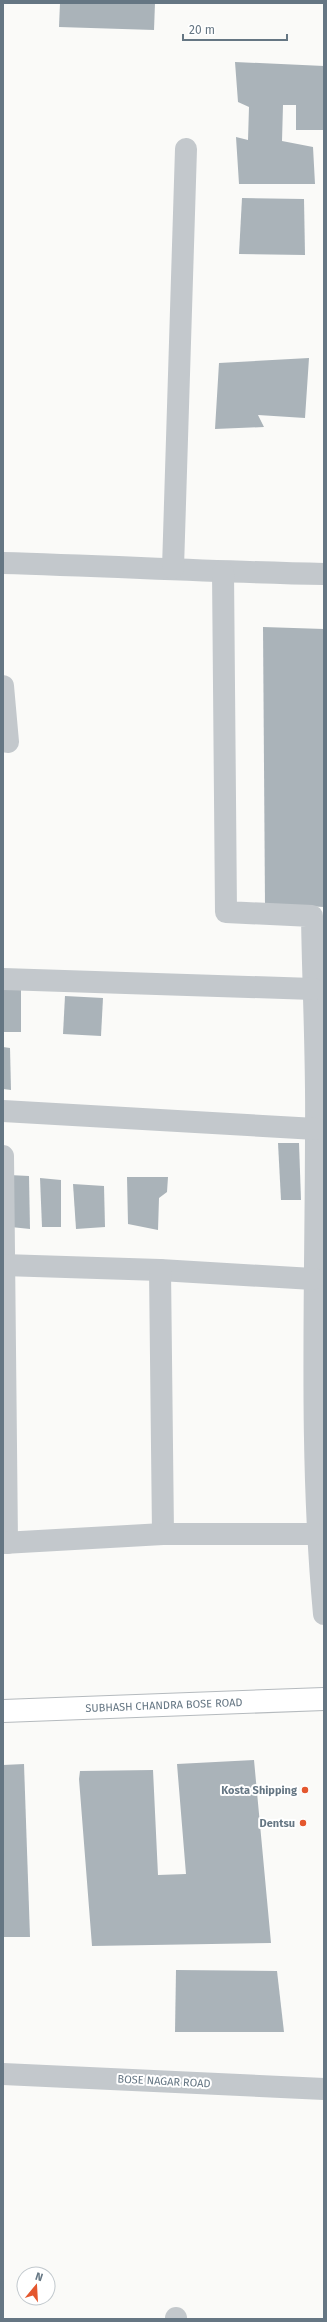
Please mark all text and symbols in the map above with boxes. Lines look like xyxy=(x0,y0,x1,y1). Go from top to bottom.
scale bar xyxy=(183,16,287,42)
text: 20 m xyxy=(189,23,215,37)
street label: SUBHASH CHANDRA BOSE ROAD xyxy=(85,1696,243,1715)
place label: Kosta Shipping xyxy=(221,1784,298,1797)
marker: Kosta Shipping xyxy=(300,1785,310,1795)
place label: Dentsu xyxy=(260,1817,295,1830)
marker: Dentsu xyxy=(298,1818,308,1828)
street label: BOSE NAGAR ROAD xyxy=(117,2073,211,2090)
north arrow xyxy=(16,2266,56,2306)
text: N xyxy=(33,2270,44,2284)

